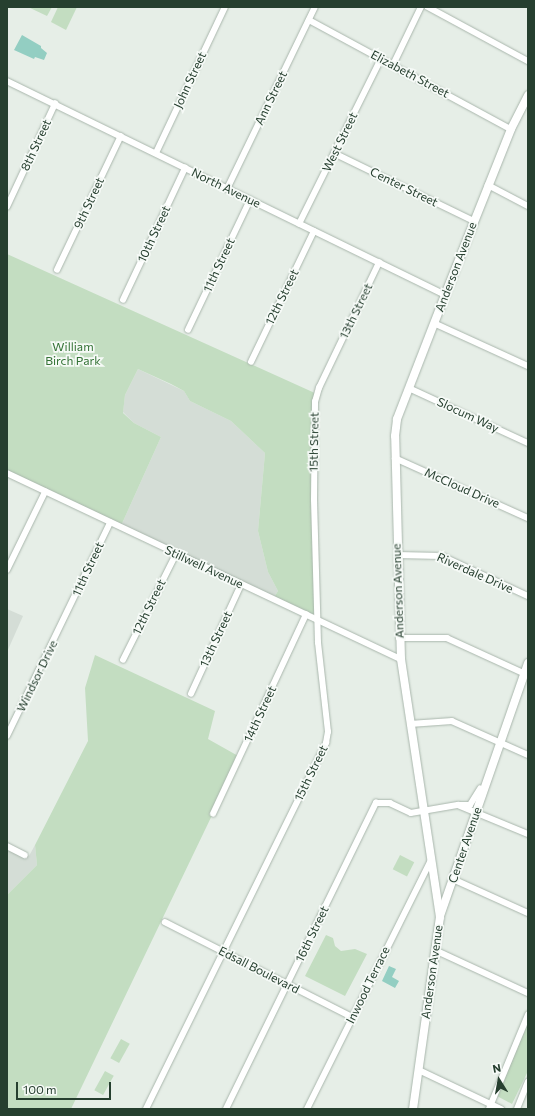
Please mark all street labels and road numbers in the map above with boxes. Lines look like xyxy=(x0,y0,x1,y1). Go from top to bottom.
street label: Elizabeth Street xyxy=(368,47,452,101)
street label: John Street xyxy=(171,49,209,111)
street label: Ann Street xyxy=(252,69,290,127)
street label: West Street xyxy=(319,110,361,174)
street label: 8th Street xyxy=(18,117,54,173)
street label: Center Street xyxy=(368,164,440,210)
street label: North Avenue xyxy=(189,165,263,211)
street label: 9th Street xyxy=(71,175,107,231)
street label: 10th Street xyxy=(135,203,173,265)
street label: Anderson Avenue xyxy=(432,220,480,314)
street label: 11th Street xyxy=(200,236,238,294)
street label: 12th Street xyxy=(262,267,302,327)
street label: 13th Street xyxy=(336,281,376,341)
street label: Slocum Way xyxy=(435,394,501,436)
street label: 15th Street xyxy=(306,412,322,472)
street label: McCloud Drive xyxy=(422,465,502,511)
street label: 11th Street xyxy=(69,540,107,598)
street label: Stillwell Avenue xyxy=(162,542,246,592)
street label: Anderson Avenue xyxy=(389,543,407,639)
street label: Riverdale Drive xyxy=(435,550,515,596)
street label: 12th Street xyxy=(129,577,169,637)
street label: 13th Street xyxy=(197,609,235,669)
street label: Windsor Drive xyxy=(13,638,61,714)
street label: 14th Street xyxy=(241,684,279,744)
street label: 15th Street xyxy=(291,743,331,803)
street label: Center Avenue xyxy=(445,805,485,885)
street label: 16th Street xyxy=(292,904,332,964)
street label: Anderson Avenue xyxy=(418,924,446,1020)
street label: Edsall Boulevard xyxy=(216,943,302,997)
street label: Inwood Terrace xyxy=(343,944,393,1026)

